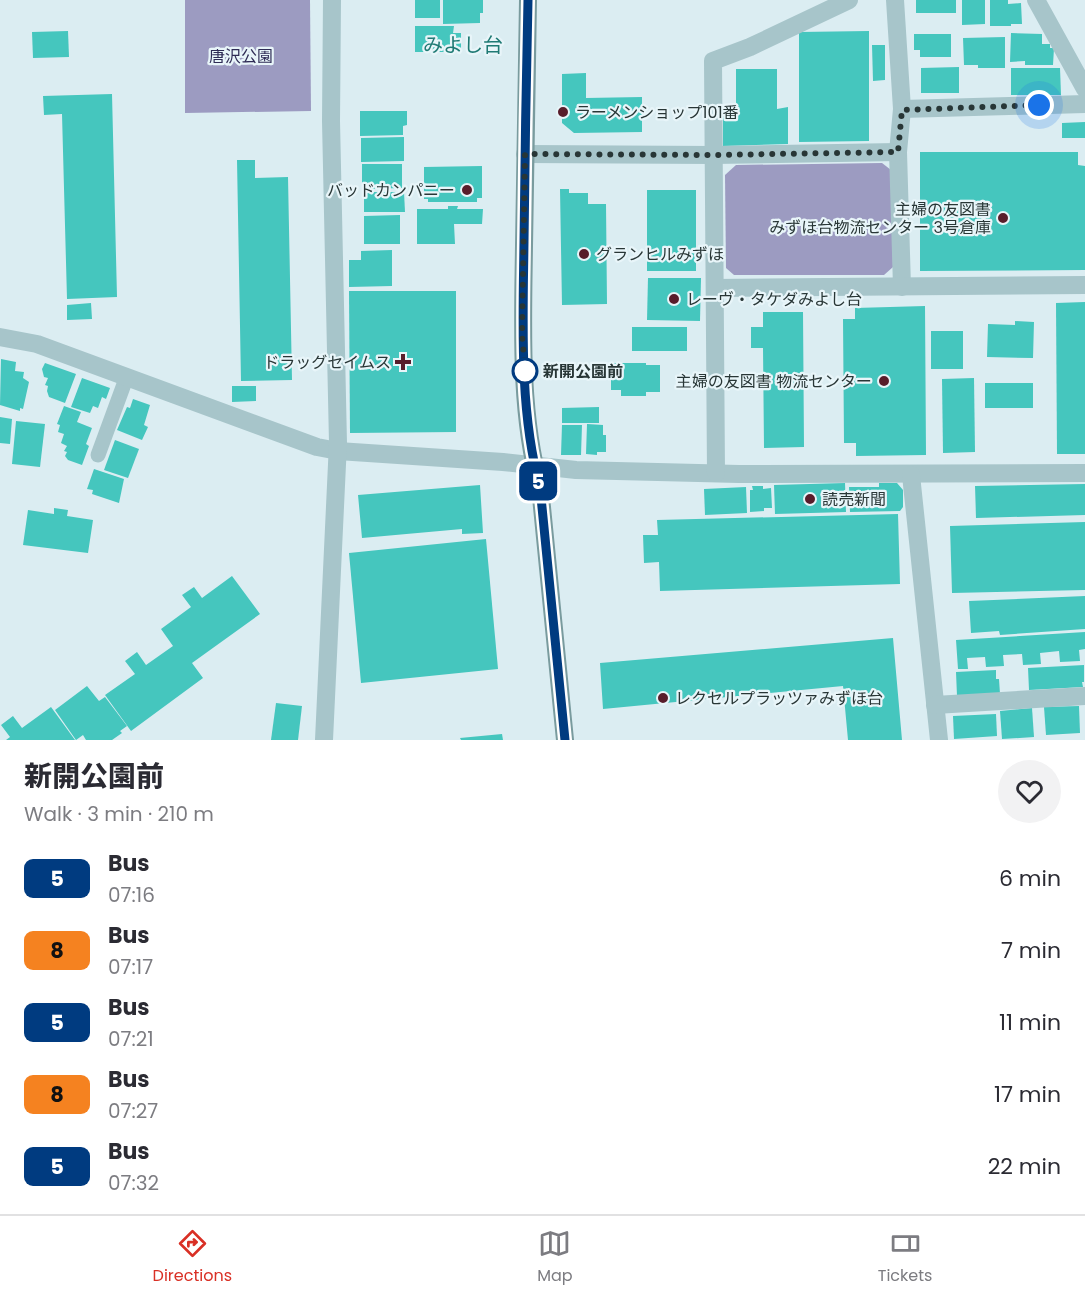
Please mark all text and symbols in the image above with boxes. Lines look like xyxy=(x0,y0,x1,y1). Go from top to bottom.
district label: みよし台 xyxy=(423,31,503,59)
park label: 唐沢公園 xyxy=(209,45,273,68)
your location xyxy=(1024,90,1054,120)
place label: ラーメンショップ101番 xyxy=(575,101,739,124)
marker: ラーメンショップ101番 xyxy=(556,105,570,119)
place label: バッドカンパニー xyxy=(327,179,455,202)
marker: バッドカンパニー xyxy=(460,183,474,197)
place label: 主婦の友図書 みずほ台物流センター 3号倉庫 xyxy=(769,198,991,239)
marker: 主婦の友図書 みずほ台物流センター 3号倉庫 xyxy=(996,211,1010,225)
place label: グランヒルみずほ xyxy=(596,243,724,266)
marker: グランヒルみずほ xyxy=(577,247,591,261)
place label: レーヴ・タケダみよし台 xyxy=(686,288,862,311)
marker: レーヴ・タケダみよし台 xyxy=(667,292,681,306)
place label: ドラッグセイムス xyxy=(263,351,391,374)
marker: ドラッグセイムス xyxy=(396,355,410,369)
marker: 新開公園前 xyxy=(512,358,538,384)
place label: 新開公園前 xyxy=(543,360,623,383)
place label: 主婦の友図書 物流センター xyxy=(676,370,872,393)
marker: 主婦の友図書 物流センター xyxy=(877,374,891,388)
line badge: 5 xyxy=(518,462,558,500)
text: 5 xyxy=(531,467,545,496)
place label: 読売新聞 xyxy=(822,488,886,511)
marker: 読売新聞 xyxy=(803,492,817,506)
place label: レクセルプラッツァみずほ台 xyxy=(675,687,883,710)
marker: レクセルプラッツァみずほ台 xyxy=(656,691,670,705)
text: 新開公園前 xyxy=(24,757,164,796)
button: heart xyxy=(998,760,1061,823)
text: Walk · 3 min · 210 m xyxy=(24,800,214,828)
text: Bus xyxy=(108,848,150,879)
text: 6 min xyxy=(999,863,1061,894)
text: 5 xyxy=(50,864,64,893)
text: 07:16 xyxy=(108,881,155,909)
text: Bus xyxy=(108,920,150,951)
text: 7 min xyxy=(1001,935,1061,966)
text: 8 xyxy=(50,936,64,965)
text: 07:17 xyxy=(108,953,153,981)
text: Bus xyxy=(108,992,150,1023)
text: 11 min xyxy=(999,1007,1061,1038)
text: 5 xyxy=(50,1008,64,1037)
text: 07:21 xyxy=(108,1025,154,1053)
text: Bus xyxy=(108,1064,150,1095)
text: 17 min xyxy=(994,1079,1061,1110)
text: 8 xyxy=(50,1080,64,1109)
text: 07:27 xyxy=(108,1097,158,1125)
text: Bus xyxy=(108,1136,150,1167)
text: 22 min xyxy=(988,1151,1061,1182)
text: 5 xyxy=(50,1152,64,1181)
text: 07:32 xyxy=(108,1169,159,1197)
tab: Directions xyxy=(153,1227,232,1288)
tab: Map xyxy=(537,1227,573,1288)
tab: Tickets xyxy=(878,1227,932,1288)

